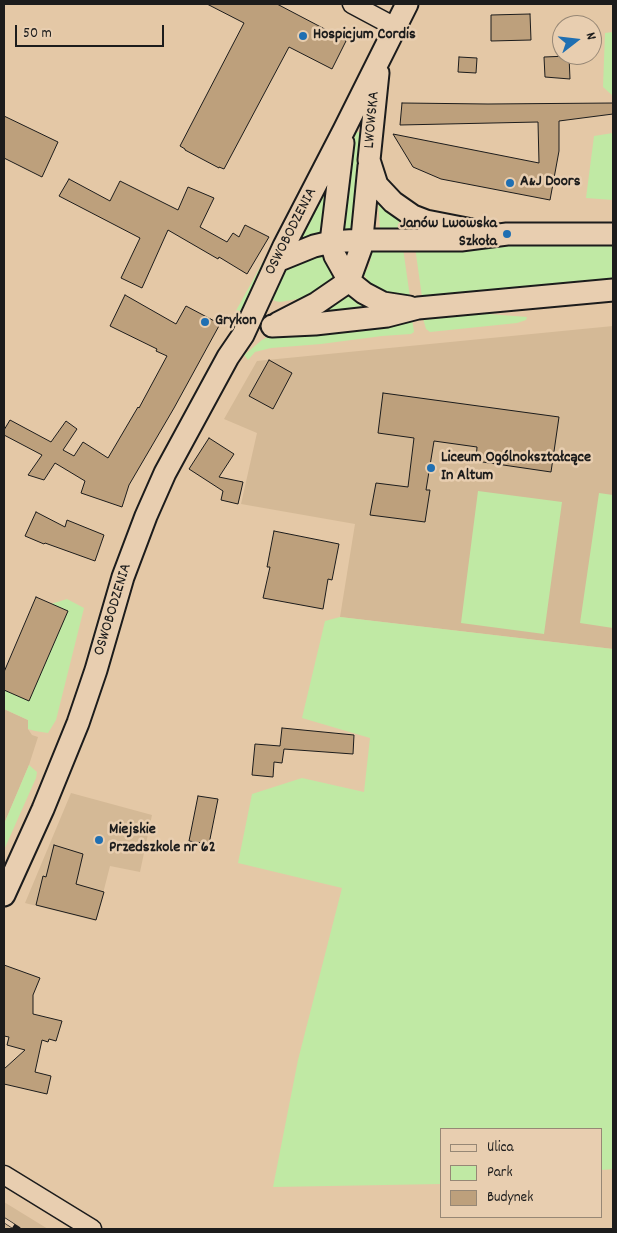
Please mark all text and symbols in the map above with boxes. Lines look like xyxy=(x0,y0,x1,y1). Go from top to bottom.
scale bar xyxy=(18,15,166,47)
north arrow xyxy=(552,15,602,65)
text: 50 m xyxy=(23,23,52,45)
place label: Hospicjum Cordis xyxy=(313,26,416,46)
marker: Hospicjum Cordis xyxy=(297,30,309,42)
text: N xyxy=(580,30,601,42)
street label: LWOWSKA xyxy=(361,91,385,149)
place label: A&J Doors xyxy=(520,173,580,193)
marker: A&J Doors xyxy=(504,177,516,189)
street label: OSWOBODZENIA xyxy=(262,185,322,279)
place label: Janów Lwowska Szkoła xyxy=(400,215,497,253)
marker: Janów Lwowska Szkoła xyxy=(501,228,513,240)
place label: Grykon xyxy=(215,312,257,332)
marker: Grykon xyxy=(199,316,211,328)
place label: Liceum Ogólnokształcące In Altum xyxy=(441,449,591,487)
marker: Liceum Ogólnokształcące In Altum xyxy=(425,462,437,474)
street label: OSWOBODZENIA xyxy=(91,562,137,658)
place label: Miejskie Przedszkole nr 62 xyxy=(109,821,216,859)
marker: Miejskie Przedszkole nr 62 xyxy=(93,834,105,846)
legend xyxy=(440,1128,602,1218)
text: Ulica xyxy=(487,1137,514,1159)
text: Park xyxy=(487,1162,513,1184)
text: Budynek xyxy=(487,1187,533,1209)

